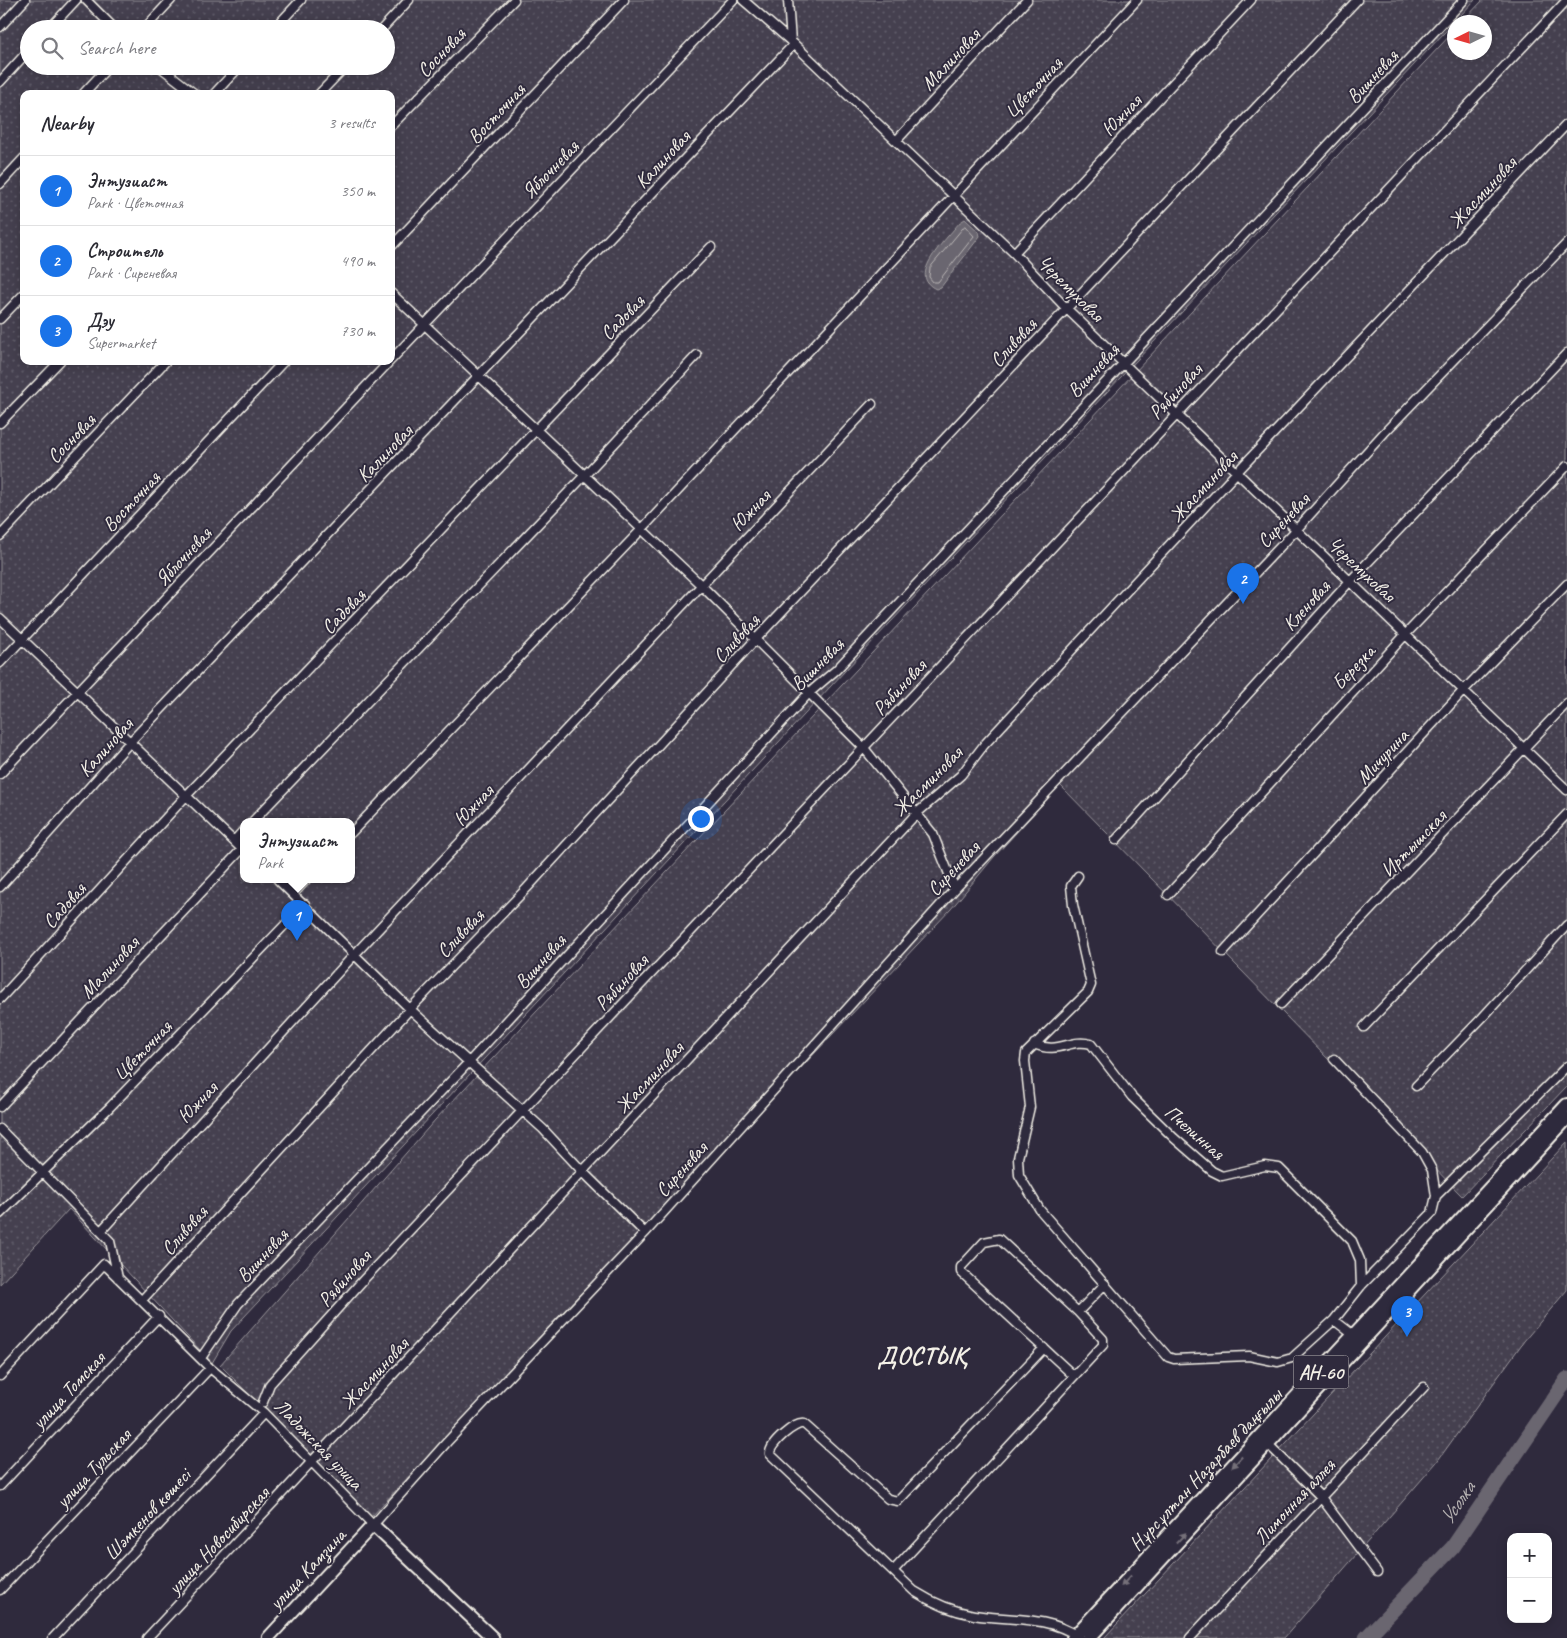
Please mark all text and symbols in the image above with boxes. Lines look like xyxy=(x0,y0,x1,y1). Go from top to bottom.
north arrow xyxy=(1447,15,1492,60)
search box xyxy=(20,20,395,75)
street label: Сосновая xyxy=(412,22,472,83)
street label: Малиновая xyxy=(915,22,987,96)
icon: search xyxy=(38,34,66,62)
text: Search here xyxy=(78,36,155,60)
street label: Вишневая xyxy=(1341,43,1404,109)
street label: Цветочная xyxy=(999,51,1069,123)
street label: Восточная xyxy=(462,77,531,149)
street label: Южная xyxy=(1096,88,1148,141)
text: Nearby xyxy=(40,110,93,136)
text: 3 results xyxy=(328,113,375,133)
street label: Калиновая xyxy=(629,124,697,194)
street label: Яблочневая xyxy=(516,134,585,204)
street label: Жасминовая xyxy=(1443,150,1523,233)
text: Энтузиаст xyxy=(87,169,167,193)
text: 1 xyxy=(52,181,60,201)
text: 350 m xyxy=(341,181,375,201)
text: Park · Цветочная xyxy=(87,193,183,213)
text: Строитель xyxy=(87,239,162,263)
street label: Черемуховая xyxy=(1032,250,1111,329)
text: 2 xyxy=(52,251,60,271)
text: 490 m xyxy=(341,251,375,271)
text: Park · Сиреневая xyxy=(87,263,176,283)
street label: Садовая xyxy=(595,289,651,345)
text: Дэу xyxy=(87,309,114,333)
street label: Сливовая xyxy=(984,312,1043,372)
text: 3 xyxy=(52,321,60,341)
text: 730 m xyxy=(341,321,375,341)
text: Supermarket xyxy=(87,333,155,353)
street label: Вишневая xyxy=(1062,337,1125,403)
street label: Рябиновая xyxy=(1143,357,1209,425)
street label: Сосновая xyxy=(42,408,102,469)
street label: Калиновая xyxy=(351,418,419,487)
street label: Жасминовая xyxy=(1164,444,1244,527)
street label: Восточная xyxy=(97,465,166,537)
street label: Южная xyxy=(725,483,777,536)
street label: Сиреневая xyxy=(1252,486,1316,553)
street label: Яблочневая xyxy=(150,521,218,591)
street label: Черемуховая xyxy=(1322,531,1403,609)
pin: 2 xyxy=(1227,563,1259,604)
street label: Кленовая xyxy=(1277,574,1336,636)
street label: Садовая xyxy=(316,583,372,639)
street label: Сливовая xyxy=(707,608,766,668)
street label: Вишневая xyxy=(785,632,850,696)
street label: Березка xyxy=(1326,638,1382,695)
street label: Рябиновая xyxy=(867,653,933,721)
street label: Калиновая xyxy=(72,711,139,782)
street label: Мичурина xyxy=(1351,723,1415,789)
street label: Жасминовая xyxy=(887,740,969,822)
street label: Южная xyxy=(448,778,500,831)
street label: Иртышская xyxy=(1375,803,1453,882)
your location xyxy=(688,806,714,832)
popup xyxy=(240,818,355,883)
text: Энтузиаст xyxy=(258,829,337,853)
street label: Сиреневая xyxy=(922,834,986,901)
text: Park xyxy=(258,853,283,873)
street label: Садовая xyxy=(37,876,92,934)
pin: 1 xyxy=(281,900,313,941)
street label: Сливовая xyxy=(431,903,490,963)
street label: Вишневая xyxy=(509,928,572,994)
street label: Малиновая xyxy=(74,930,146,1004)
street label: Рябиновая xyxy=(589,948,655,1016)
street label: Цветочная xyxy=(107,1014,178,1086)
street label: Жасминовая xyxy=(610,1035,690,1118)
street label: Южная xyxy=(172,1075,224,1128)
street label: Пчелинная xyxy=(1159,1099,1231,1166)
street label: Сиреневая xyxy=(650,1135,714,1202)
street label: Сливовая xyxy=(156,1200,214,1260)
street label: Вишневая xyxy=(231,1222,294,1288)
street label: Рябиновая xyxy=(312,1243,378,1312)
pin: 3 xyxy=(1391,1296,1423,1337)
street label: Жасминовая xyxy=(335,1331,415,1414)
district label: ДОСТЫҚ xyxy=(877,1340,971,1372)
street label: улица Томская xyxy=(25,1345,112,1435)
road number: АН-60 xyxy=(1294,1355,1348,1388)
street label: Нұрсұлтан Назарбаев даңғылы xyxy=(1123,1382,1289,1557)
street label: Ладожская улица xyxy=(269,1394,369,1496)
street label: улица Тульская xyxy=(49,1422,138,1514)
street label: Лимонная аллея xyxy=(1248,1453,1341,1550)
one-way arrow xyxy=(1231,1456,1243,1468)
street label: Шәмкенов көшесі xyxy=(98,1462,198,1565)
water label: Усолка xyxy=(1433,1475,1482,1529)
street label: улица Новосибирская xyxy=(161,1480,276,1600)
street label: улица Камзина xyxy=(263,1522,353,1617)
one-way arrow xyxy=(1175,1532,1187,1544)
map controls xyxy=(1507,1533,1552,1623)
button: + xyxy=(1507,1533,1552,1578)
one-way arrow xyxy=(1120,1575,1132,1587)
button: − xyxy=(1507,1578,1552,1623)

